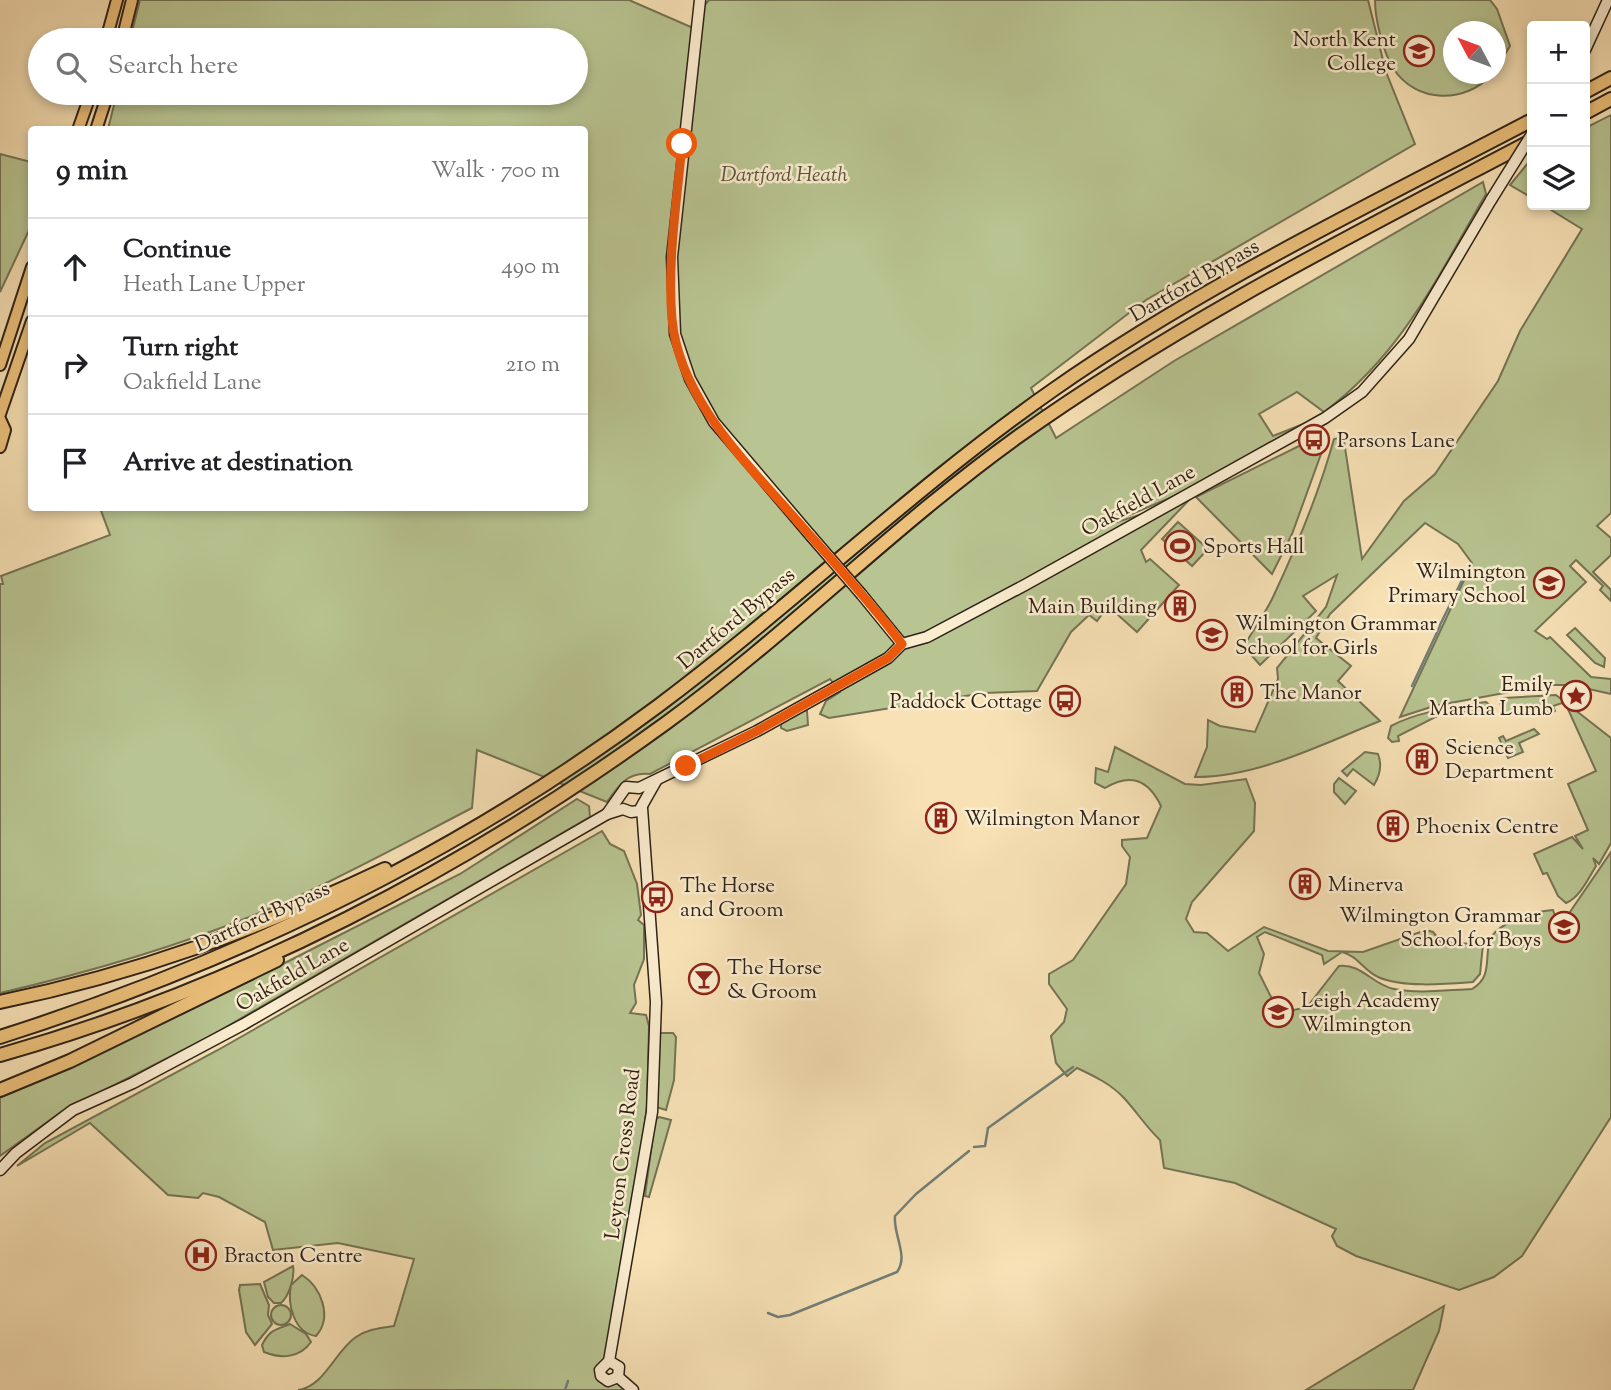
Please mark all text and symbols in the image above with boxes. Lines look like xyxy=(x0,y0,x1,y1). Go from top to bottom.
north arrow xyxy=(1443,21,1506,84)
map controls xyxy=(1527,21,1590,210)
button: + xyxy=(1527,21,1590,84)
place label: North Kent College xyxy=(1293,26,1396,80)
search box xyxy=(28,28,588,105)
school or university icon: North Kent College xyxy=(1402,34,1436,68)
icon: search xyxy=(52,48,90,86)
text: Search here xyxy=(108,48,238,85)
button: − xyxy=(1527,84,1590,147)
route start xyxy=(666,128,697,159)
button: layers xyxy=(1527,147,1590,210)
text: 9 min xyxy=(56,150,128,193)
text: Walk · 700 m xyxy=(431,155,560,188)
park label: Dartford Heath xyxy=(720,161,848,191)
text: Continue xyxy=(123,232,231,269)
street label: Dartford Bypass xyxy=(1125,232,1265,331)
icon: ahead xyxy=(56,248,94,286)
text: 490 m xyxy=(501,251,560,284)
text: Heath Lane Upper xyxy=(123,269,305,302)
text: Turn right xyxy=(123,330,238,367)
icon: right xyxy=(56,346,94,384)
text: 210 m xyxy=(506,349,560,382)
text: Oakfield Lane xyxy=(123,367,261,400)
bus stop icon: Parsons Lane xyxy=(1297,423,1331,457)
place label: Parsons Lane xyxy=(1337,427,1455,457)
icon: arrive xyxy=(56,444,94,482)
text: Arrive at destination xyxy=(123,445,353,482)
street label: Oakfield Lane xyxy=(1076,458,1202,546)
sports icon: Sports Hall xyxy=(1163,529,1197,563)
place label: Sports Hall xyxy=(1203,533,1305,563)
place label: Wilmington Primary School xyxy=(1388,558,1526,612)
street label: Dartford Bypass xyxy=(672,561,803,678)
school or university icon: Wilmington Primary School xyxy=(1532,566,1566,600)
building icon: Main Building xyxy=(1163,589,1197,623)
place label: Main Building xyxy=(1028,593,1157,623)
place label: Wilmington Grammar School for Girls xyxy=(1235,610,1437,664)
school or university icon: Wilmington Grammar School for Girls xyxy=(1195,618,1229,652)
place label: Emily Martha Lumb xyxy=(1429,671,1554,725)
building icon: The Manor xyxy=(1220,675,1254,709)
place label: The Manor xyxy=(1260,679,1362,709)
place icon: Emily Martha Lumb xyxy=(1559,679,1593,713)
bus stop icon: Paddock Cottage xyxy=(1048,684,1082,718)
place label: Paddock Cottage xyxy=(890,688,1042,718)
place label: Science Department xyxy=(1445,734,1554,788)
building icon: Science Department xyxy=(1405,742,1439,776)
route end xyxy=(670,750,701,781)
building icon: Wilmington Manor xyxy=(924,801,958,835)
place label: Wilmington Manor xyxy=(964,805,1140,835)
building icon: Phoenix Centre xyxy=(1376,809,1410,843)
place label: Phoenix Centre xyxy=(1416,813,1559,843)
building icon: Minerva xyxy=(1288,867,1322,901)
place label: Minerva xyxy=(1328,871,1404,901)
place label: The Horse and Groom xyxy=(680,872,784,926)
street label: Dartford Bypass xyxy=(190,875,335,961)
bus stop icon: The Horse and Groom xyxy=(640,880,674,914)
place label: Wilmington Grammar School for Boys xyxy=(1339,902,1541,956)
school or university icon: Wilmington Grammar School for Boys xyxy=(1547,910,1581,944)
street label: Oakfield Lane xyxy=(231,931,355,1020)
place label: The Horse & Groom xyxy=(727,954,822,1008)
bar icon: The Horse & Groom xyxy=(687,962,721,996)
place label: Leigh Academy Wilmington xyxy=(1301,987,1440,1041)
school or university icon: Leigh Academy Wilmington xyxy=(1261,995,1295,1029)
street label: Leyton Cross Road xyxy=(599,1067,649,1242)
hospital icon: Bracton Centre xyxy=(184,1238,218,1272)
place label: Bracton Centre xyxy=(224,1242,363,1272)

